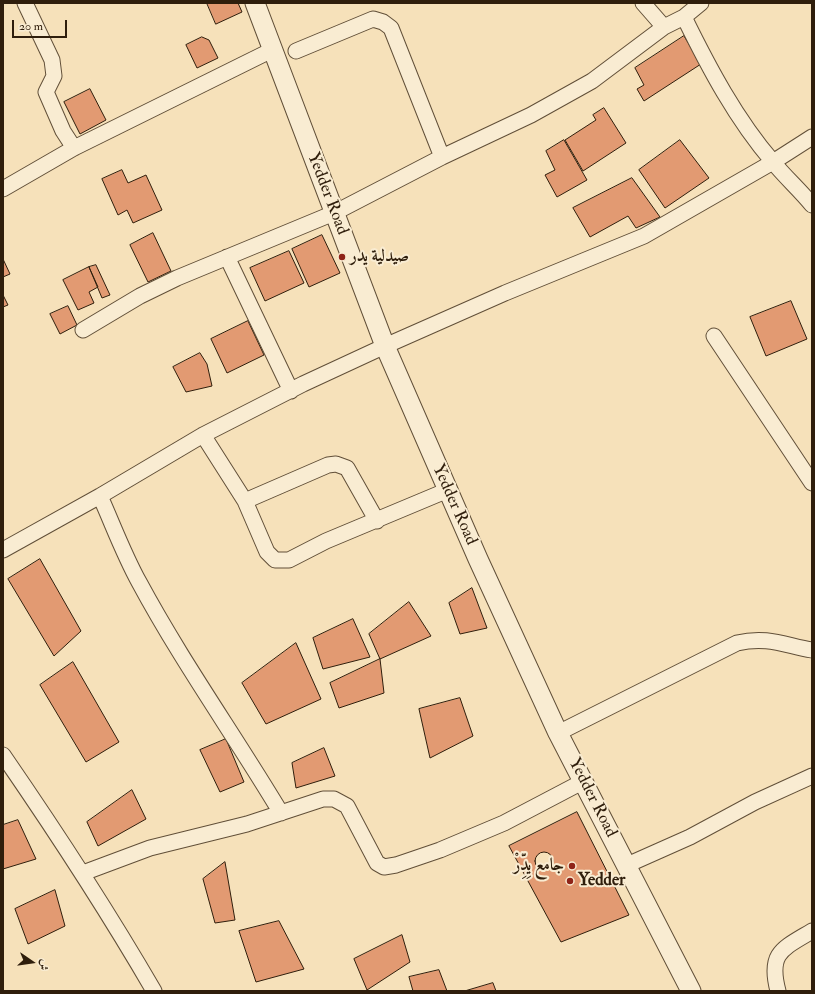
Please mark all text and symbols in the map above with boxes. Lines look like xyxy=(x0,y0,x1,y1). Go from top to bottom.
scale bar xyxy=(14,12,69,38)
text: 20 m xyxy=(19,19,43,34)
street label: Yedder Road xyxy=(302,150,352,238)
place label: صيدلية يدر xyxy=(350,247,409,267)
marker: صيدلية يدر xyxy=(337,252,347,262)
street label: Yedder Road xyxy=(427,461,481,549)
street label: Yedder Road xyxy=(563,755,621,841)
place label: جامع يِدِّرْ xyxy=(513,856,564,876)
marker: جامع يِدِّرْ xyxy=(567,861,577,871)
place label: Yedder xyxy=(578,871,625,891)
marker: Yedder xyxy=(565,876,575,886)
north arrow xyxy=(12,942,52,982)
text: ش xyxy=(37,958,52,972)

